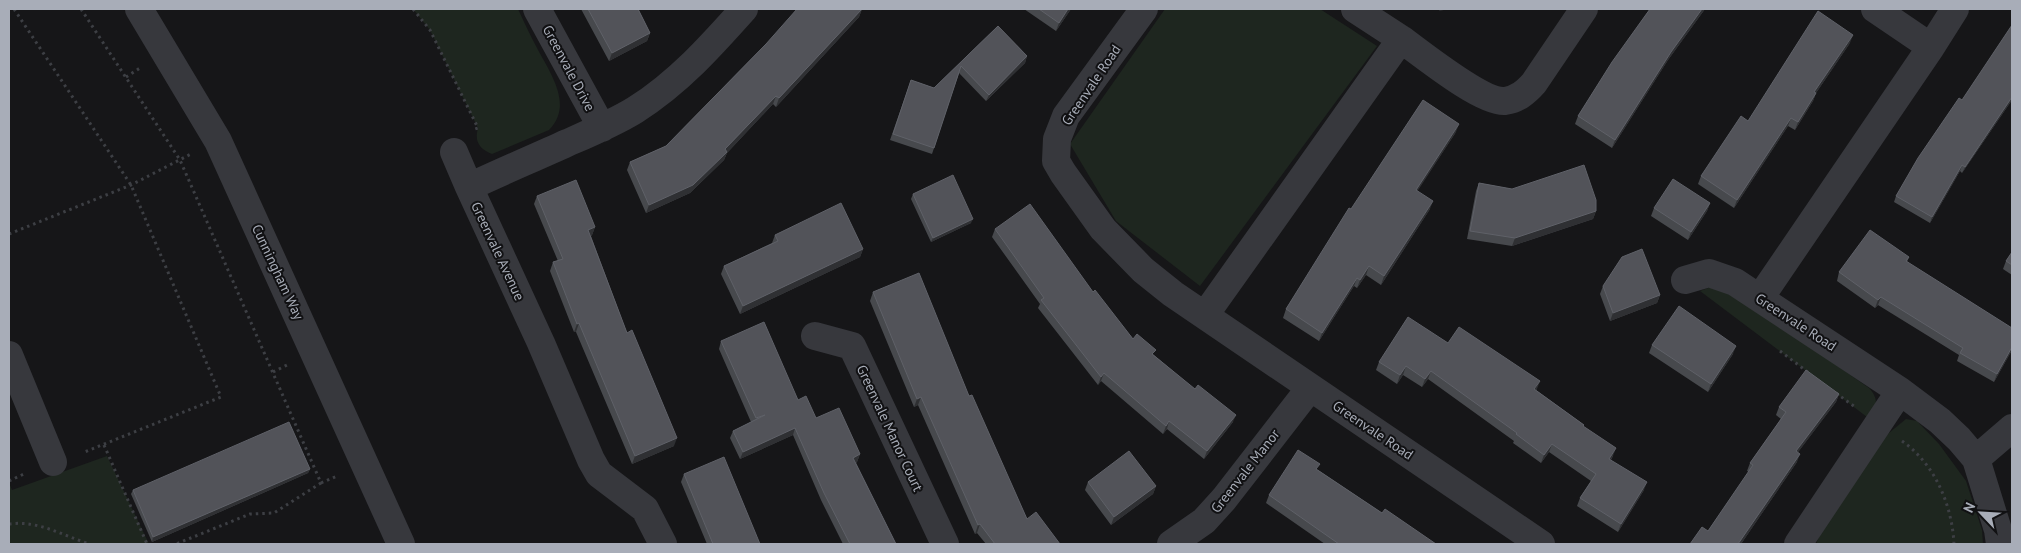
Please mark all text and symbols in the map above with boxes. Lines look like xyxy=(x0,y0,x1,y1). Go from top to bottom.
street label: Greenvale Drive xyxy=(539,22,599,114)
street label: Greenvale Road xyxy=(1057,41,1125,129)
street label: Greenvale Avenue xyxy=(467,199,529,303)
street label: Cunningham Way xyxy=(248,221,308,323)
street label: Greenvale Road xyxy=(1752,289,1840,355)
street label: Greenvale Manor Court xyxy=(853,362,927,494)
street label: Greenvale Road xyxy=(1329,396,1417,464)
street label: Greenvale Manor xyxy=(1207,425,1284,517)
north arrow xyxy=(1956,488,2006,538)
text: N xyxy=(1959,500,1979,515)

